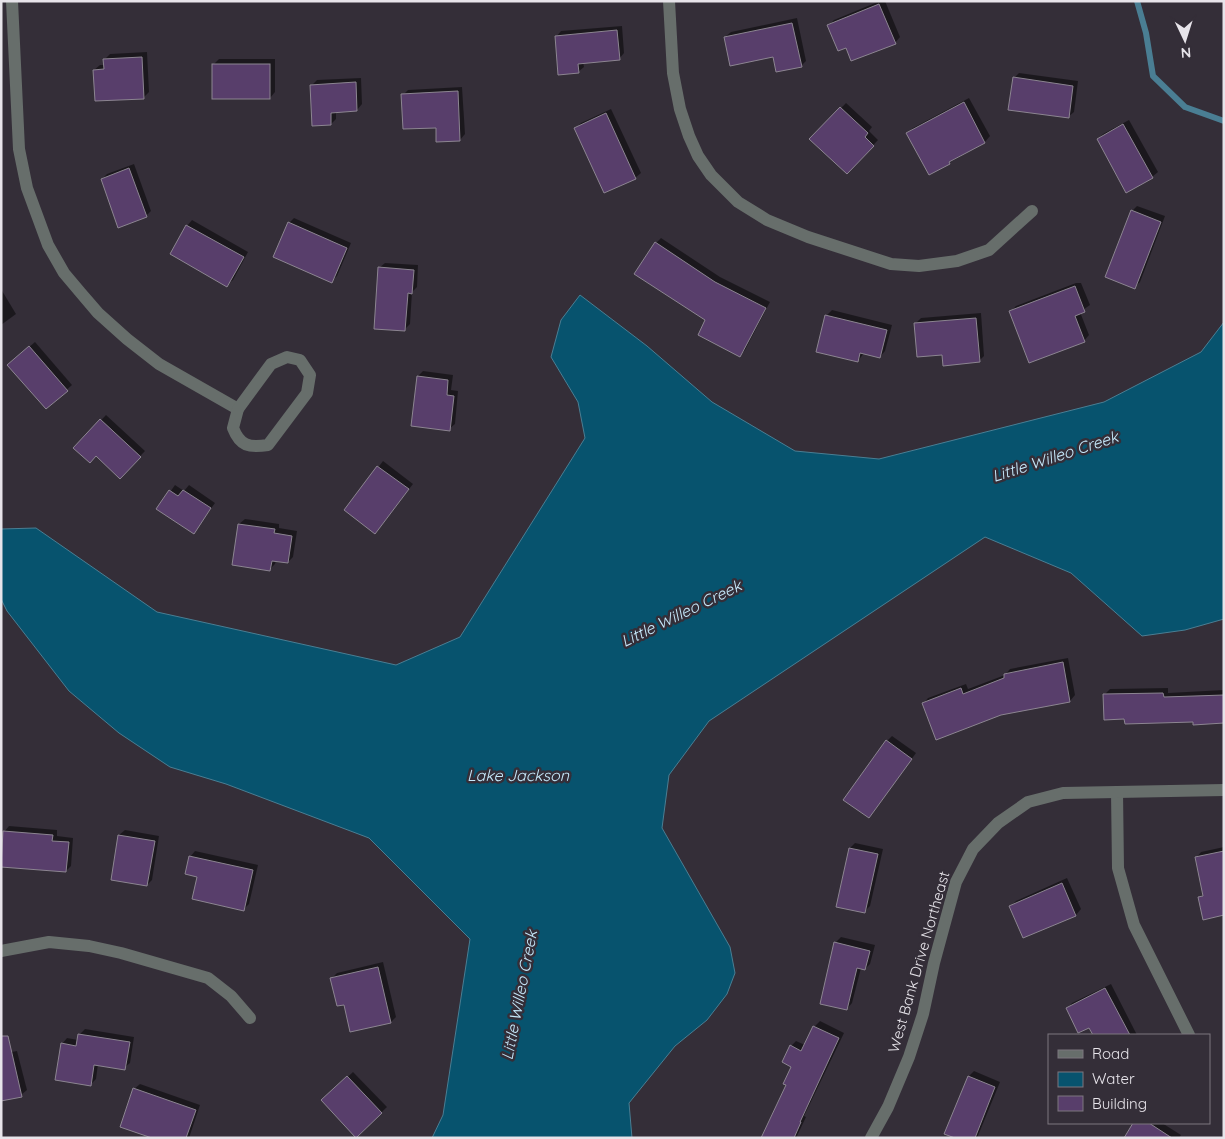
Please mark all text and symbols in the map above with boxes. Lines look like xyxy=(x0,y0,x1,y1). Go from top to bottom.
north arrow xyxy=(1160,15,1210,65)
text: N xyxy=(1180,44,1192,62)
water label: Little Willeo Creek xyxy=(989,426,1122,486)
water label: Little Willeo Creek xyxy=(617,575,746,651)
water label: Lake Jackson xyxy=(467,765,570,785)
street label: West Bank Drive Northeast xyxy=(883,869,954,1055)
water label: Little Willeo Creek xyxy=(497,927,542,1062)
legend xyxy=(1048,1034,1210,1124)
text: Road xyxy=(1092,1044,1129,1063)
text: Water xyxy=(1092,1069,1135,1088)
text: Building xyxy=(1092,1094,1147,1113)

